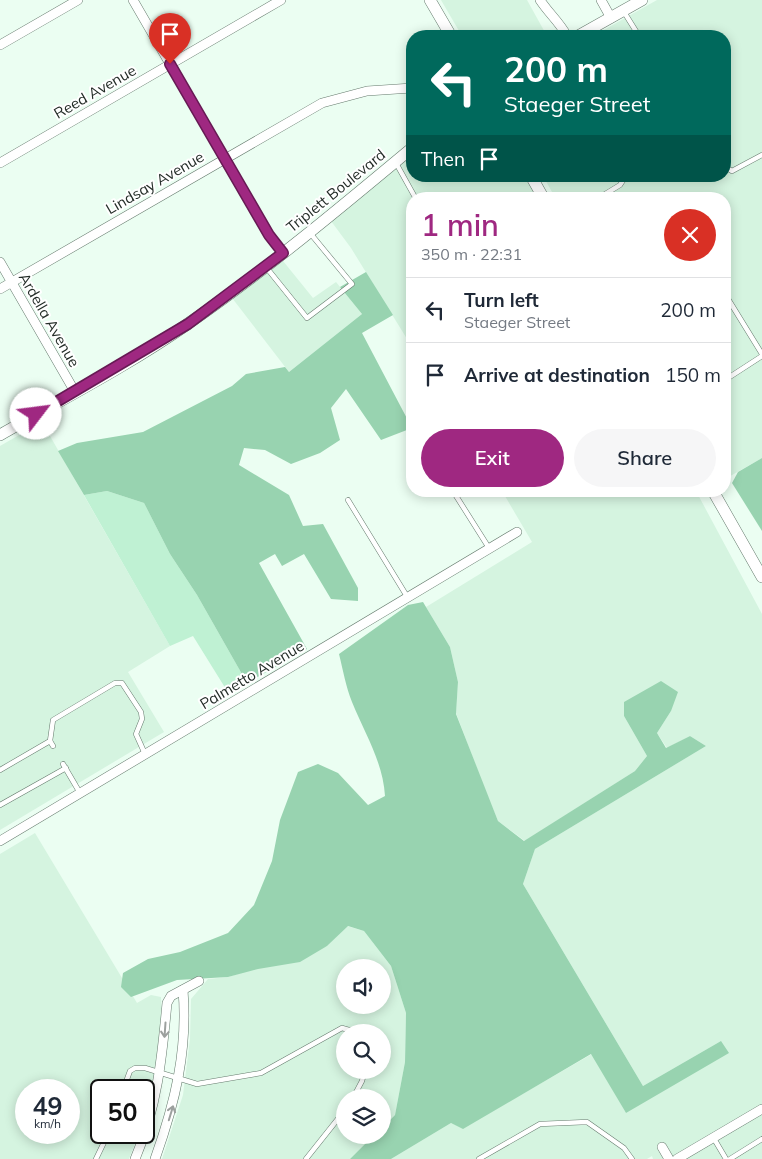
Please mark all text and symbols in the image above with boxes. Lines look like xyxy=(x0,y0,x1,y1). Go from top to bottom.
pin xyxy=(149,13,191,64)
icon: arrive xyxy=(156,20,184,48)
text: 200 m xyxy=(504,47,608,91)
icon: left xyxy=(421,50,486,115)
street label: Reed Avenue xyxy=(50,60,139,123)
text: Staeger Street xyxy=(504,90,650,118)
street label: Triplett Boulevard xyxy=(282,145,389,236)
icon: arrive xyxy=(475,145,503,173)
street label: Lindsay Avenue xyxy=(102,147,207,218)
text: Then xyxy=(421,147,465,171)
text: 1 min xyxy=(421,206,499,244)
button: close xyxy=(664,209,716,261)
text: 350 m · 22:31 xyxy=(421,244,522,264)
street label: Ardella Avenue xyxy=(15,269,84,370)
text: Turn left xyxy=(464,288,539,312)
icon: left xyxy=(421,296,449,324)
text: 200 m xyxy=(660,298,716,322)
text: Staeger Street xyxy=(464,312,570,332)
icon: arrive xyxy=(421,361,449,389)
text: Arrive at destination xyxy=(464,363,650,387)
text: 150 m xyxy=(665,363,721,387)
position arrow xyxy=(9,387,61,439)
button: Exit xyxy=(421,429,564,487)
button: Share xyxy=(574,429,716,487)
street label: Palmetto Avenue xyxy=(196,636,307,713)
map controls xyxy=(336,959,391,1144)
button: sound xyxy=(336,959,391,1014)
one-way arrow xyxy=(160,1022,169,1038)
button: search xyxy=(336,1024,391,1079)
speed limit sign: 50 xyxy=(90,1079,155,1144)
button: layers xyxy=(336,1089,391,1144)
text: 49 xyxy=(32,1090,63,1121)
one-way arrow xyxy=(167,1106,177,1122)
text: km/h xyxy=(34,1116,61,1131)

